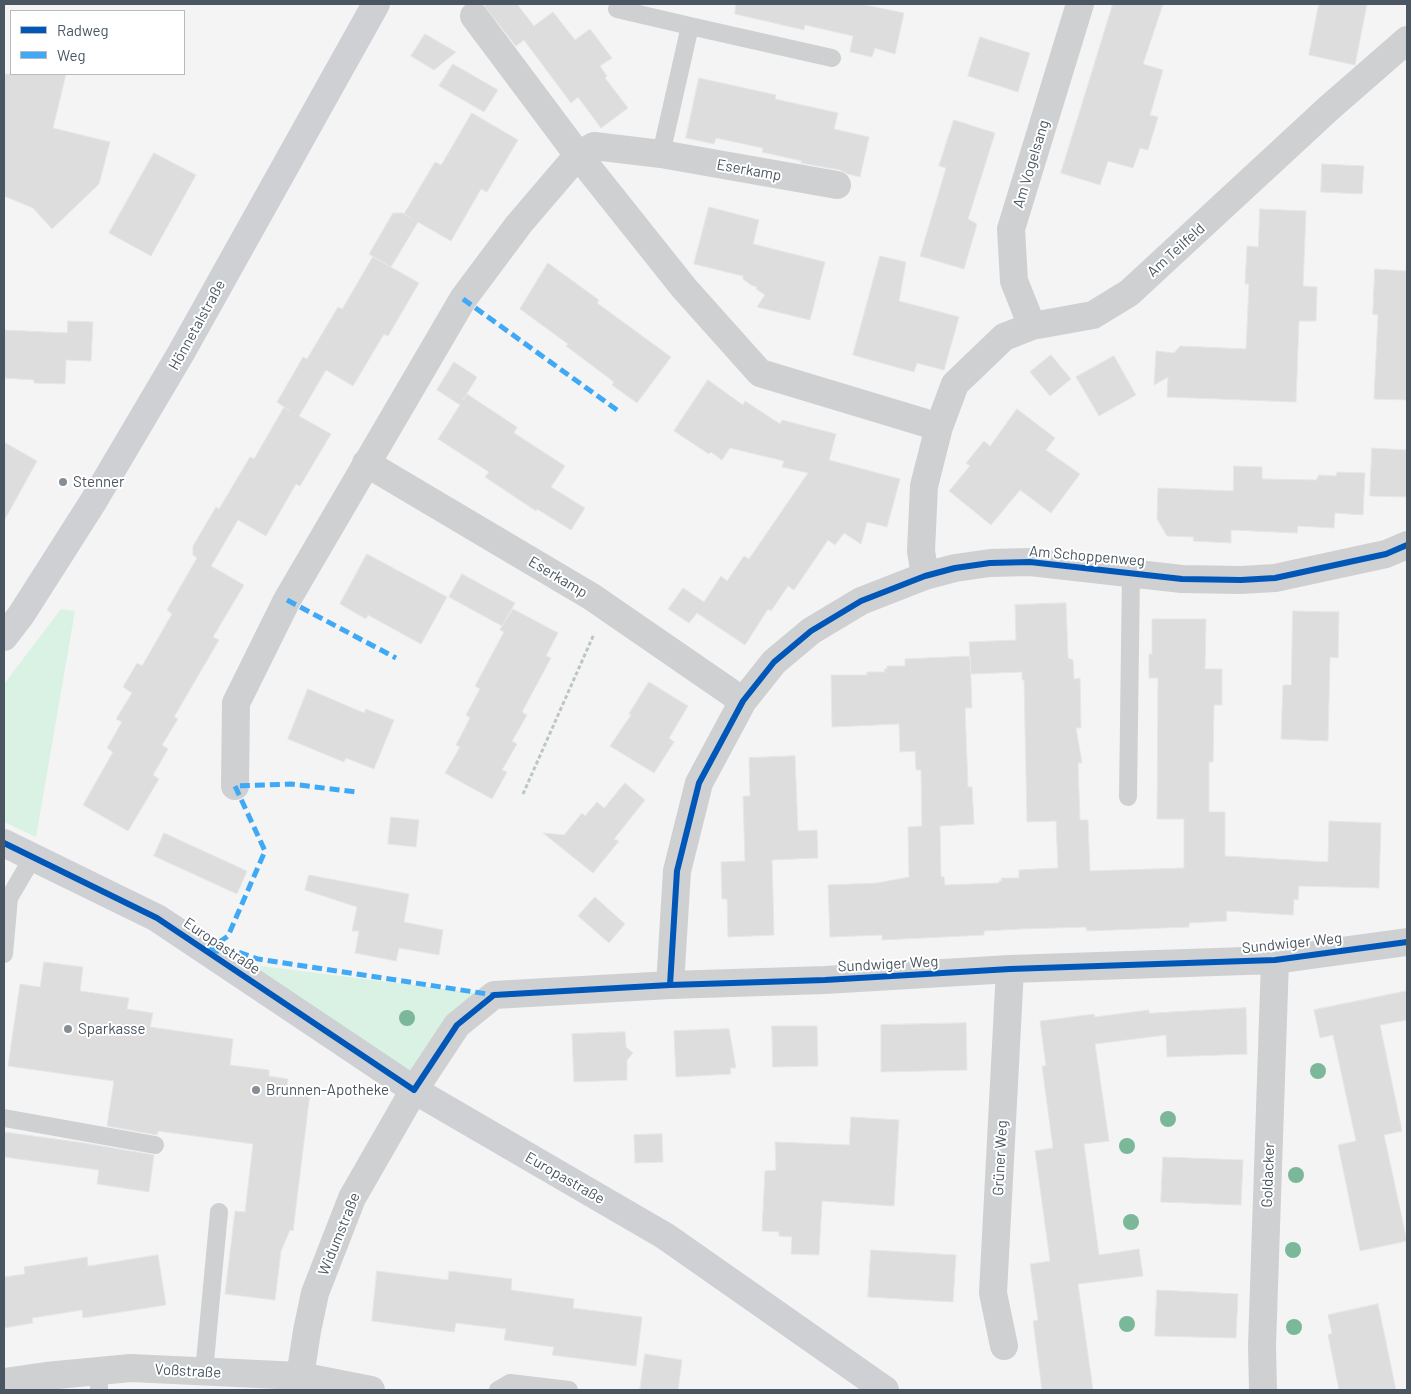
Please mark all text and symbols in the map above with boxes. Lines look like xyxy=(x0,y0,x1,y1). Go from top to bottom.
legend xyxy=(10,10,185,75)
text: Radweg xyxy=(57,21,109,39)
text: Weg xyxy=(57,46,85,64)
street label: Am Vogelsang xyxy=(1009,118,1053,210)
street label: Eserkamp xyxy=(715,155,783,185)
street label: Am Teilfeld xyxy=(1143,219,1209,281)
street label: Hönnetalstraße xyxy=(165,277,229,373)
place label: Stenner xyxy=(73,473,125,491)
marker: Stenner xyxy=(57,476,69,488)
street label: Am Schoppenweg xyxy=(1028,542,1146,570)
street label: Eserkamp xyxy=(525,552,591,602)
street label: Europastraße xyxy=(180,914,264,978)
street label: Sundwiger Weg xyxy=(1241,929,1343,957)
street label: Sundwiger Weg xyxy=(837,952,939,976)
place label: Sparkasse xyxy=(78,1020,145,1038)
marker: Sparkasse xyxy=(62,1023,74,1035)
place label: Brunnen-Apotheke xyxy=(266,1081,389,1099)
marker: Brunnen-Apotheke xyxy=(250,1084,262,1096)
street label: Grüner Weg xyxy=(989,1120,1011,1196)
street label: Goldacker xyxy=(1258,1142,1278,1208)
street label: Europastraße xyxy=(522,1148,608,1208)
street label: Widumstraße xyxy=(314,1190,364,1278)
street label: Voßstraße xyxy=(154,1360,222,1382)

